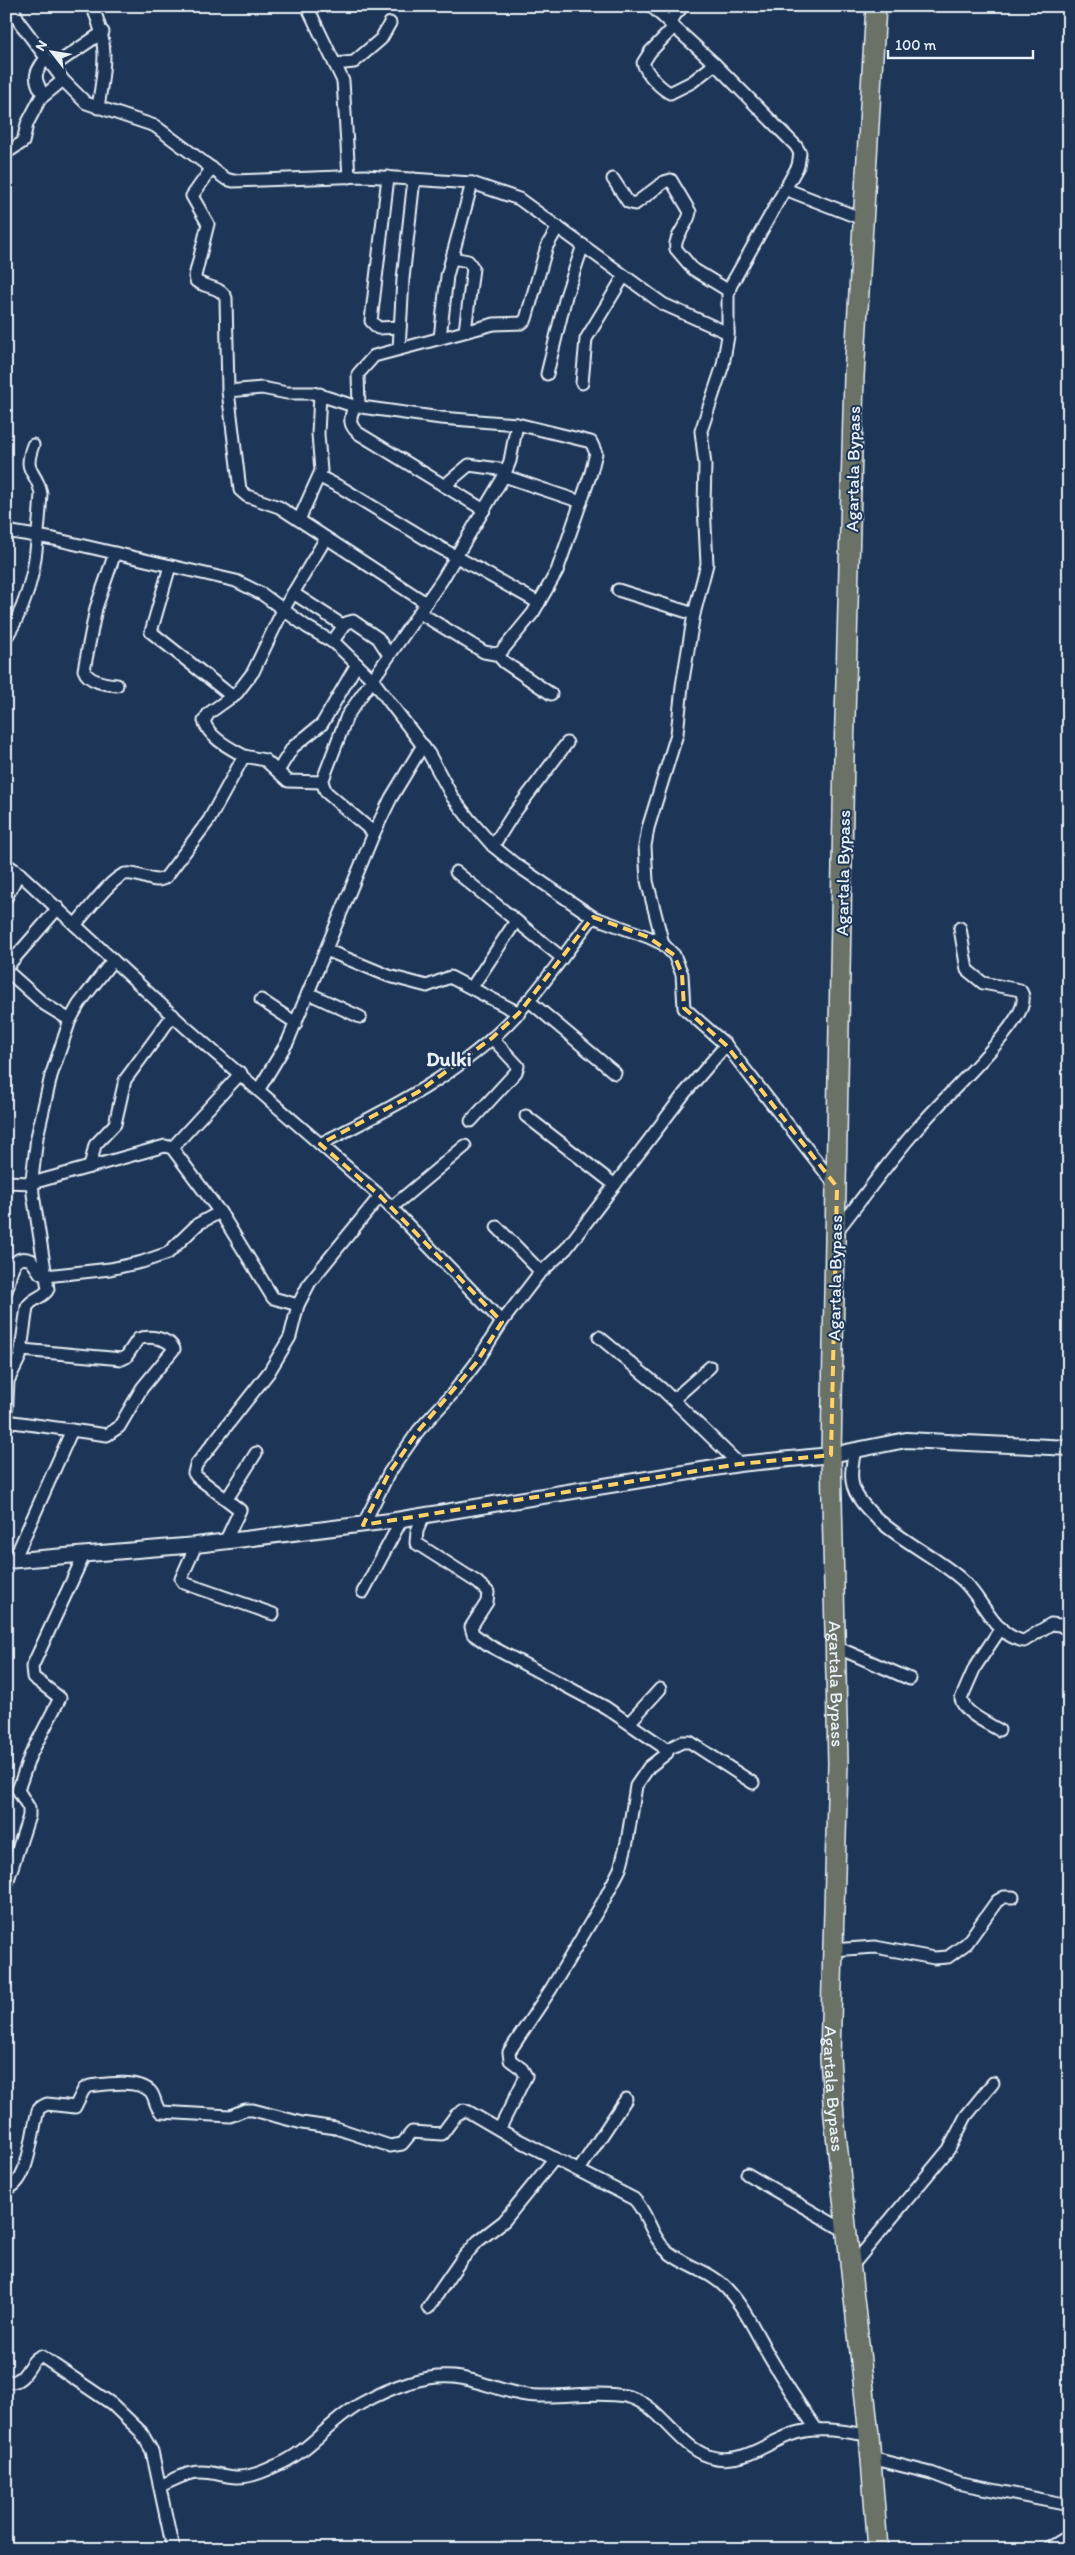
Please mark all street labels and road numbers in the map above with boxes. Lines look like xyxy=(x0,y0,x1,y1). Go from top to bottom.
street label: Agartala Bypass xyxy=(841,406,865,532)
street label: Agartala Bypass xyxy=(831,810,855,936)
street label: Agartala Bypass xyxy=(823,1215,847,1341)
street label: Agartala Bypass xyxy=(824,1621,849,1747)
street label: Agartala Bypass xyxy=(819,2026,849,2153)

